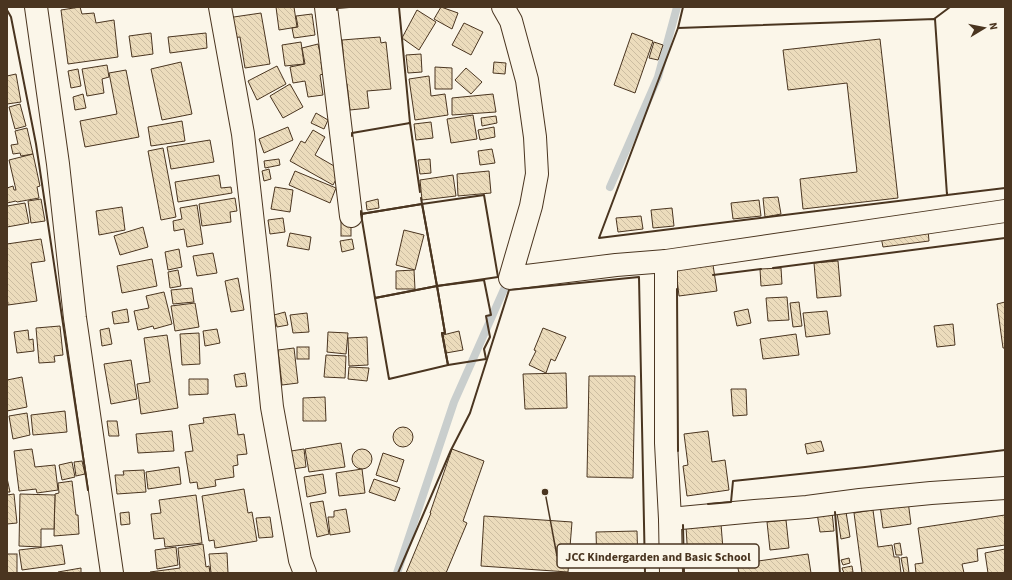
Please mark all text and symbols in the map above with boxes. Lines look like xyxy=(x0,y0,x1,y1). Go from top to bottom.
north arrow xyxy=(964,8,1004,48)
text: N xyxy=(985,21,1001,31)
callout: JCC Kindergarden and Basic School xyxy=(557,544,759,568)
text: JCC Kindergarden and Basic School xyxy=(565,549,751,566)

